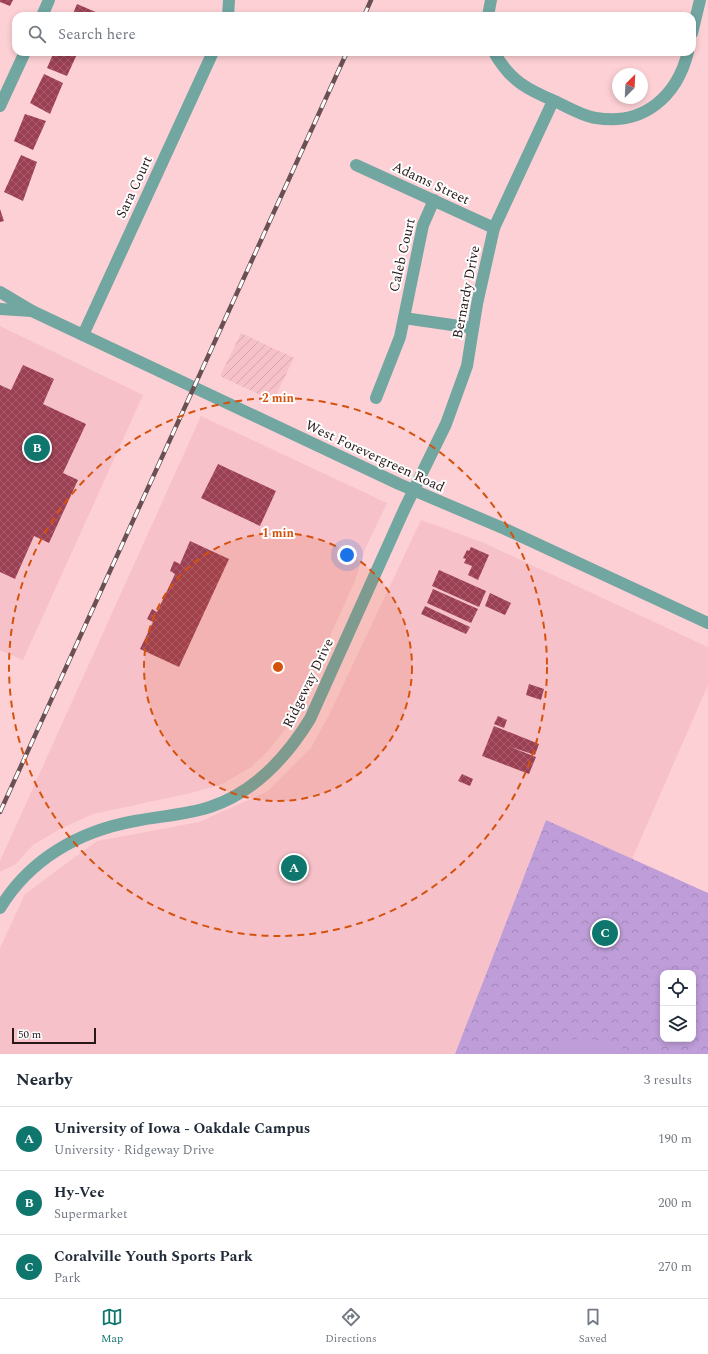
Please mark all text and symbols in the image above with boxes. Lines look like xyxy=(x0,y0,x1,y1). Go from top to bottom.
search box xyxy=(12,12,696,56)
icon: search xyxy=(26,23,48,45)
text: Search here xyxy=(58,23,136,46)
north arrow xyxy=(612,68,648,104)
street label: Sara Court xyxy=(110,152,158,222)
street label: Adams Street xyxy=(389,156,473,210)
street label: Caleb Court xyxy=(383,216,421,294)
street label: Bernardy Drive xyxy=(447,243,485,340)
text: 2 min xyxy=(262,389,295,408)
street label: West Forevergreen Road xyxy=(302,414,448,498)
pin: B xyxy=(24,433,50,463)
text: 1 min xyxy=(262,524,295,543)
your location xyxy=(337,545,357,565)
street label: Ridgeway Drive xyxy=(277,634,339,731)
centre of rings xyxy=(271,660,285,674)
pin: A xyxy=(281,853,307,883)
pin: C xyxy=(592,918,618,948)
map controls xyxy=(660,970,696,1042)
button: locate xyxy=(660,970,696,1006)
button: layers xyxy=(660,1006,696,1042)
scale bar xyxy=(12,1026,96,1045)
text: 50 m xyxy=(18,1026,41,1043)
text: Nearby xyxy=(16,1067,72,1093)
text: 3 results xyxy=(644,1070,692,1090)
text: University of Iowa - Oakdale Campus xyxy=(54,1117,310,1140)
text: A xyxy=(24,1129,34,1149)
text: 190 m xyxy=(658,1129,692,1149)
text: University · Ridgeway Drive xyxy=(54,1140,214,1160)
text: Hy-Vee xyxy=(54,1181,105,1204)
text: B xyxy=(24,1193,34,1213)
text: 200 m xyxy=(658,1193,692,1213)
text: Supermarket xyxy=(54,1204,128,1224)
text: Coralville Youth Sports Park xyxy=(54,1245,253,1268)
text: C xyxy=(24,1257,34,1277)
text: 270 m xyxy=(658,1257,692,1277)
text: Park xyxy=(54,1268,81,1288)
tab: Map xyxy=(101,1306,123,1347)
tab: Directions xyxy=(325,1306,377,1347)
tab: Saved xyxy=(579,1306,607,1347)

